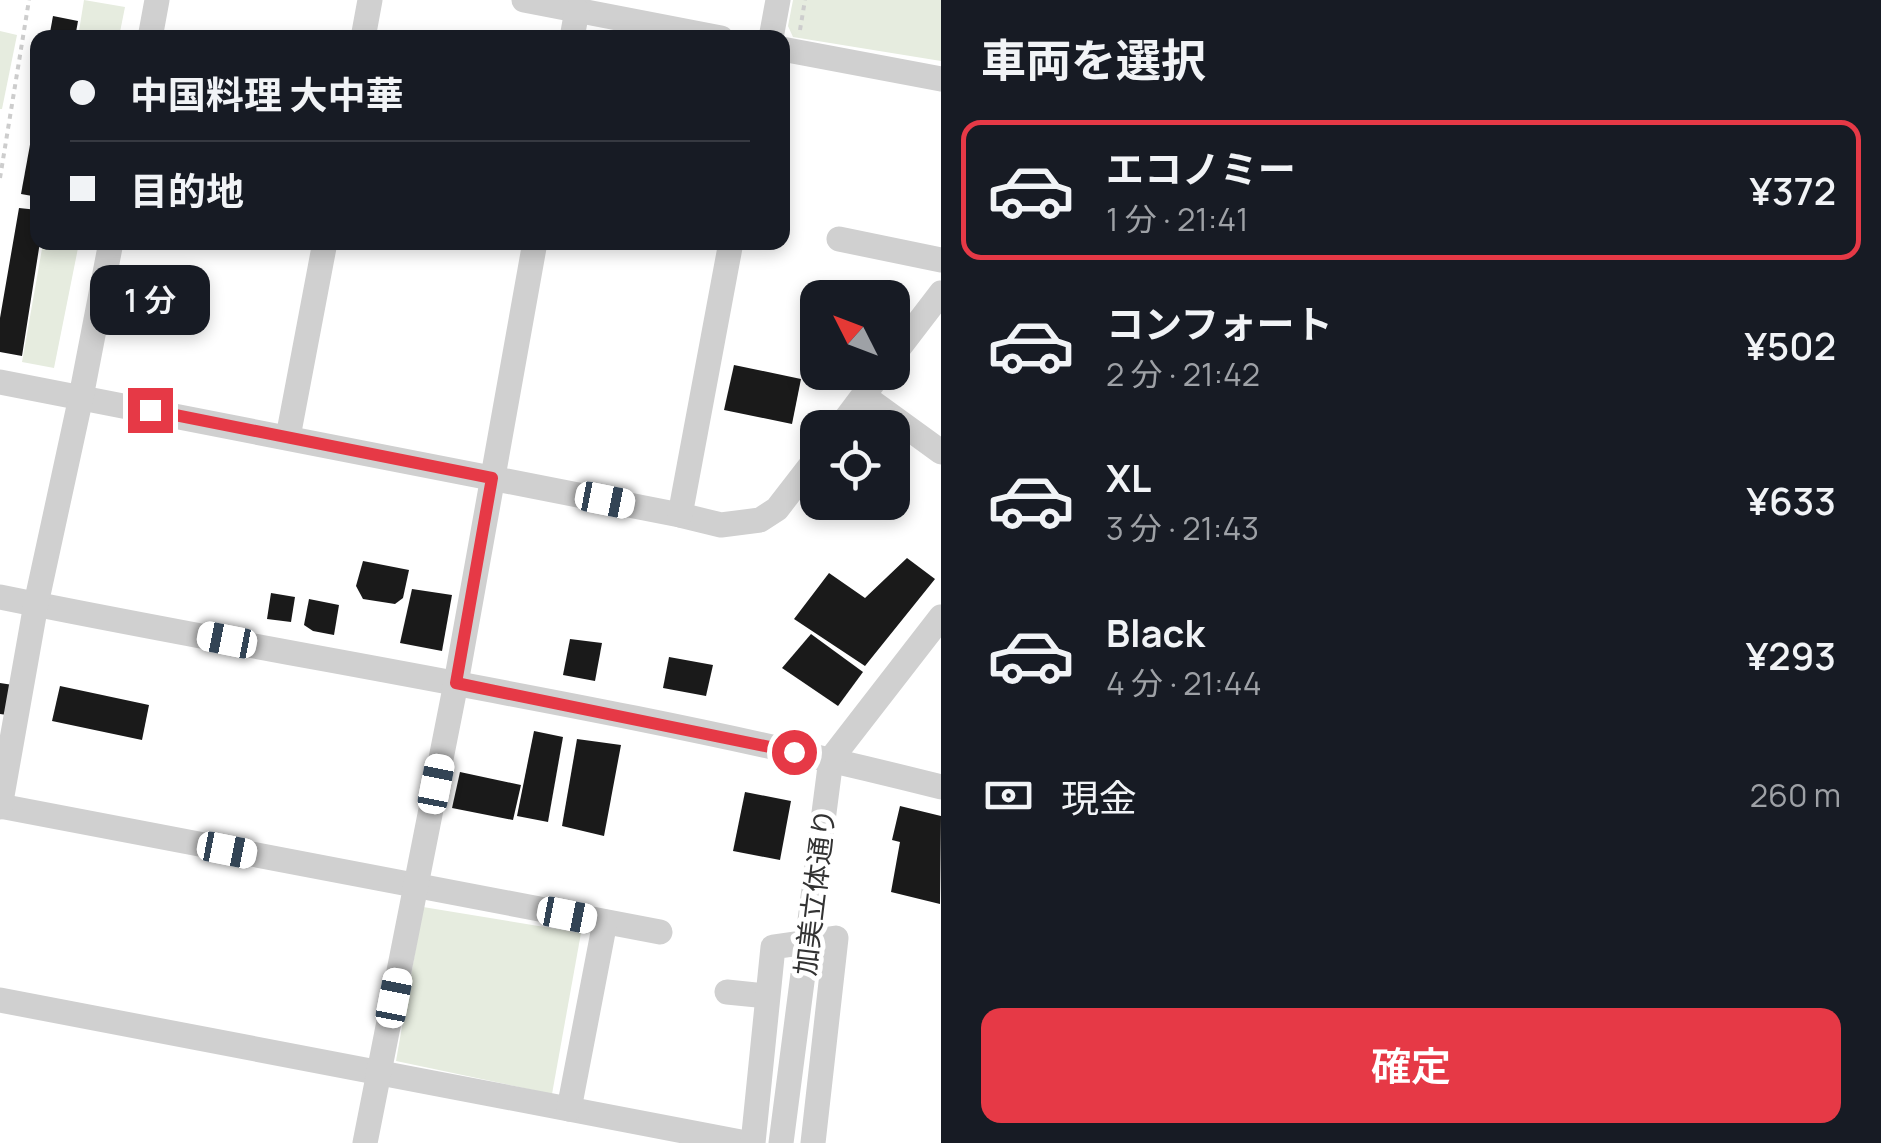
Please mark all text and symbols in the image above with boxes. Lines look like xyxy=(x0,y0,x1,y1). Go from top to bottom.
text: 車両を選択 xyxy=(981,29,1206,91)
text: 中国料理 大中華 xyxy=(130,68,404,120)
text: エコノミー xyxy=(1106,142,1296,194)
icon: car xyxy=(986,145,1076,235)
text: 目的地 xyxy=(130,164,244,216)
text: ¥372 xyxy=(1750,164,1836,216)
text: 1 分 · 21:41 xyxy=(1106,197,1249,241)
callout: 1 分 xyxy=(90,265,210,335)
text: 1 分 xyxy=(124,278,176,322)
north arrow xyxy=(800,280,910,390)
map controls xyxy=(800,280,910,520)
text: コンフォート xyxy=(1106,297,1333,349)
icon: car xyxy=(986,300,1076,390)
text: ¥502 xyxy=(1745,319,1836,371)
text: 2 分 · 21:42 xyxy=(1106,352,1260,396)
route end xyxy=(128,388,173,433)
button: locate xyxy=(800,410,910,520)
text: XL xyxy=(1106,451,1151,503)
icon: car xyxy=(986,455,1076,545)
text: ¥633 xyxy=(1746,474,1836,526)
car xyxy=(573,480,637,520)
text: 3 分 · 21:43 xyxy=(1106,506,1259,550)
text: Black xyxy=(1106,606,1205,658)
icon: car xyxy=(986,610,1076,700)
car xyxy=(195,620,259,660)
text: ¥293 xyxy=(1746,629,1836,681)
text: 4 分 · 21:44 xyxy=(1106,661,1262,705)
route start xyxy=(772,730,817,775)
car xyxy=(416,752,456,816)
icon: cash xyxy=(981,768,1036,823)
text: 現金 xyxy=(1061,771,1137,823)
text: 260 m xyxy=(1750,773,1841,817)
street label: 加美立体通り xyxy=(785,806,843,978)
car xyxy=(195,830,259,870)
car xyxy=(535,895,599,935)
car xyxy=(374,966,414,1030)
button: 確定 xyxy=(981,1008,1841,1123)

